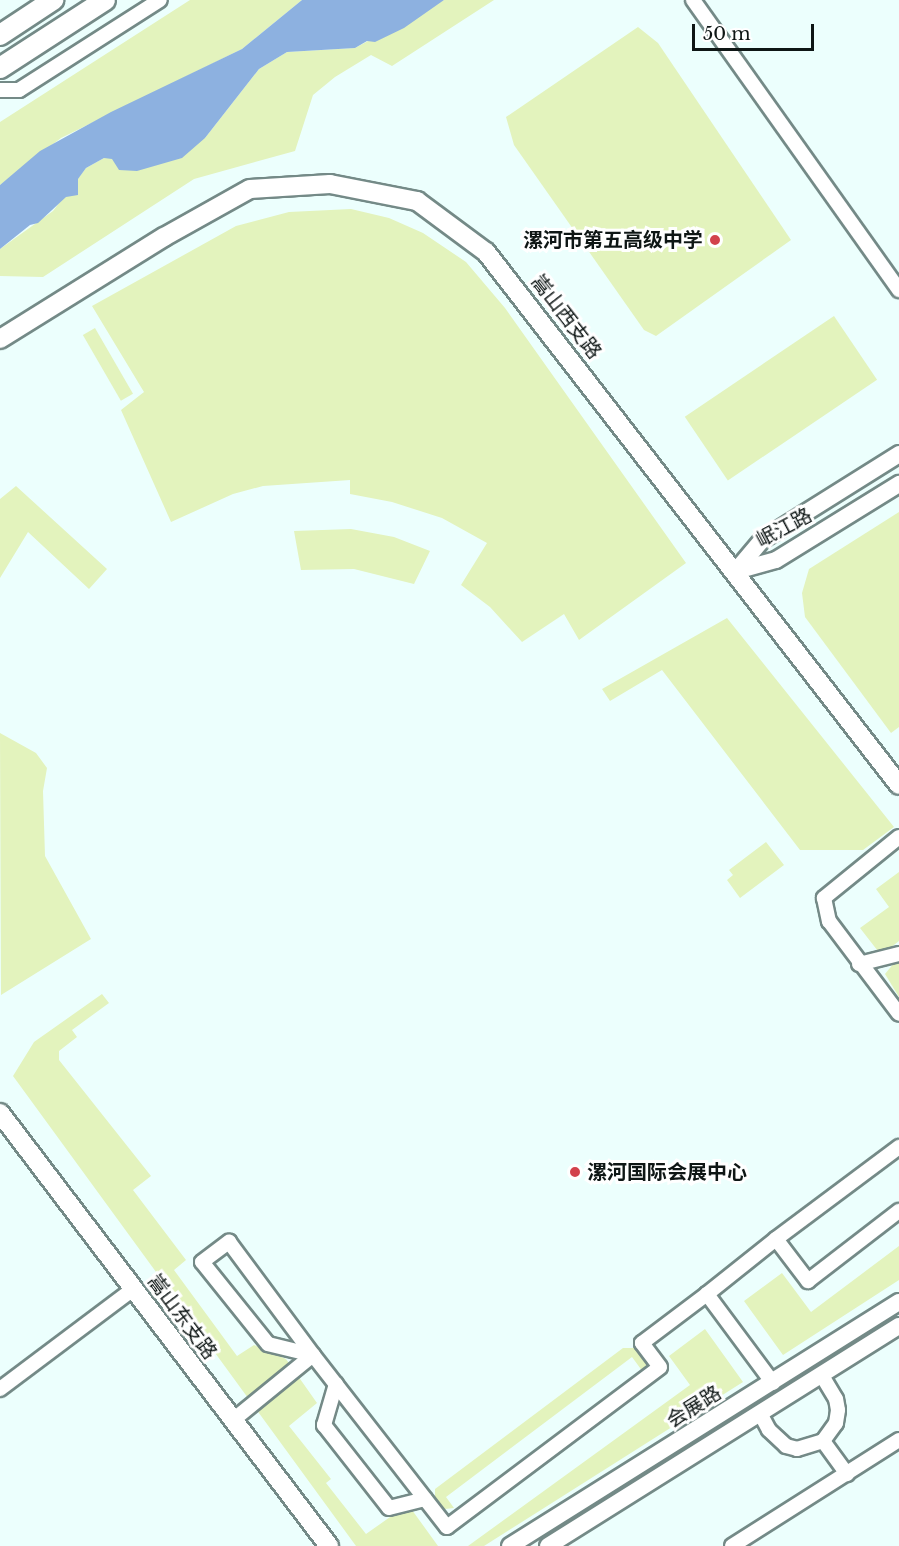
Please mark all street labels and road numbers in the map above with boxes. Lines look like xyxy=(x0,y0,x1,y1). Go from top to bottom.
street label: 嵩山西支路 xyxy=(526,270,606,364)
street label: 岷江路 xyxy=(752,503,816,553)
street label: 嵩山东支路 xyxy=(142,1270,222,1364)
street label: 会展路 xyxy=(662,1381,726,1433)

